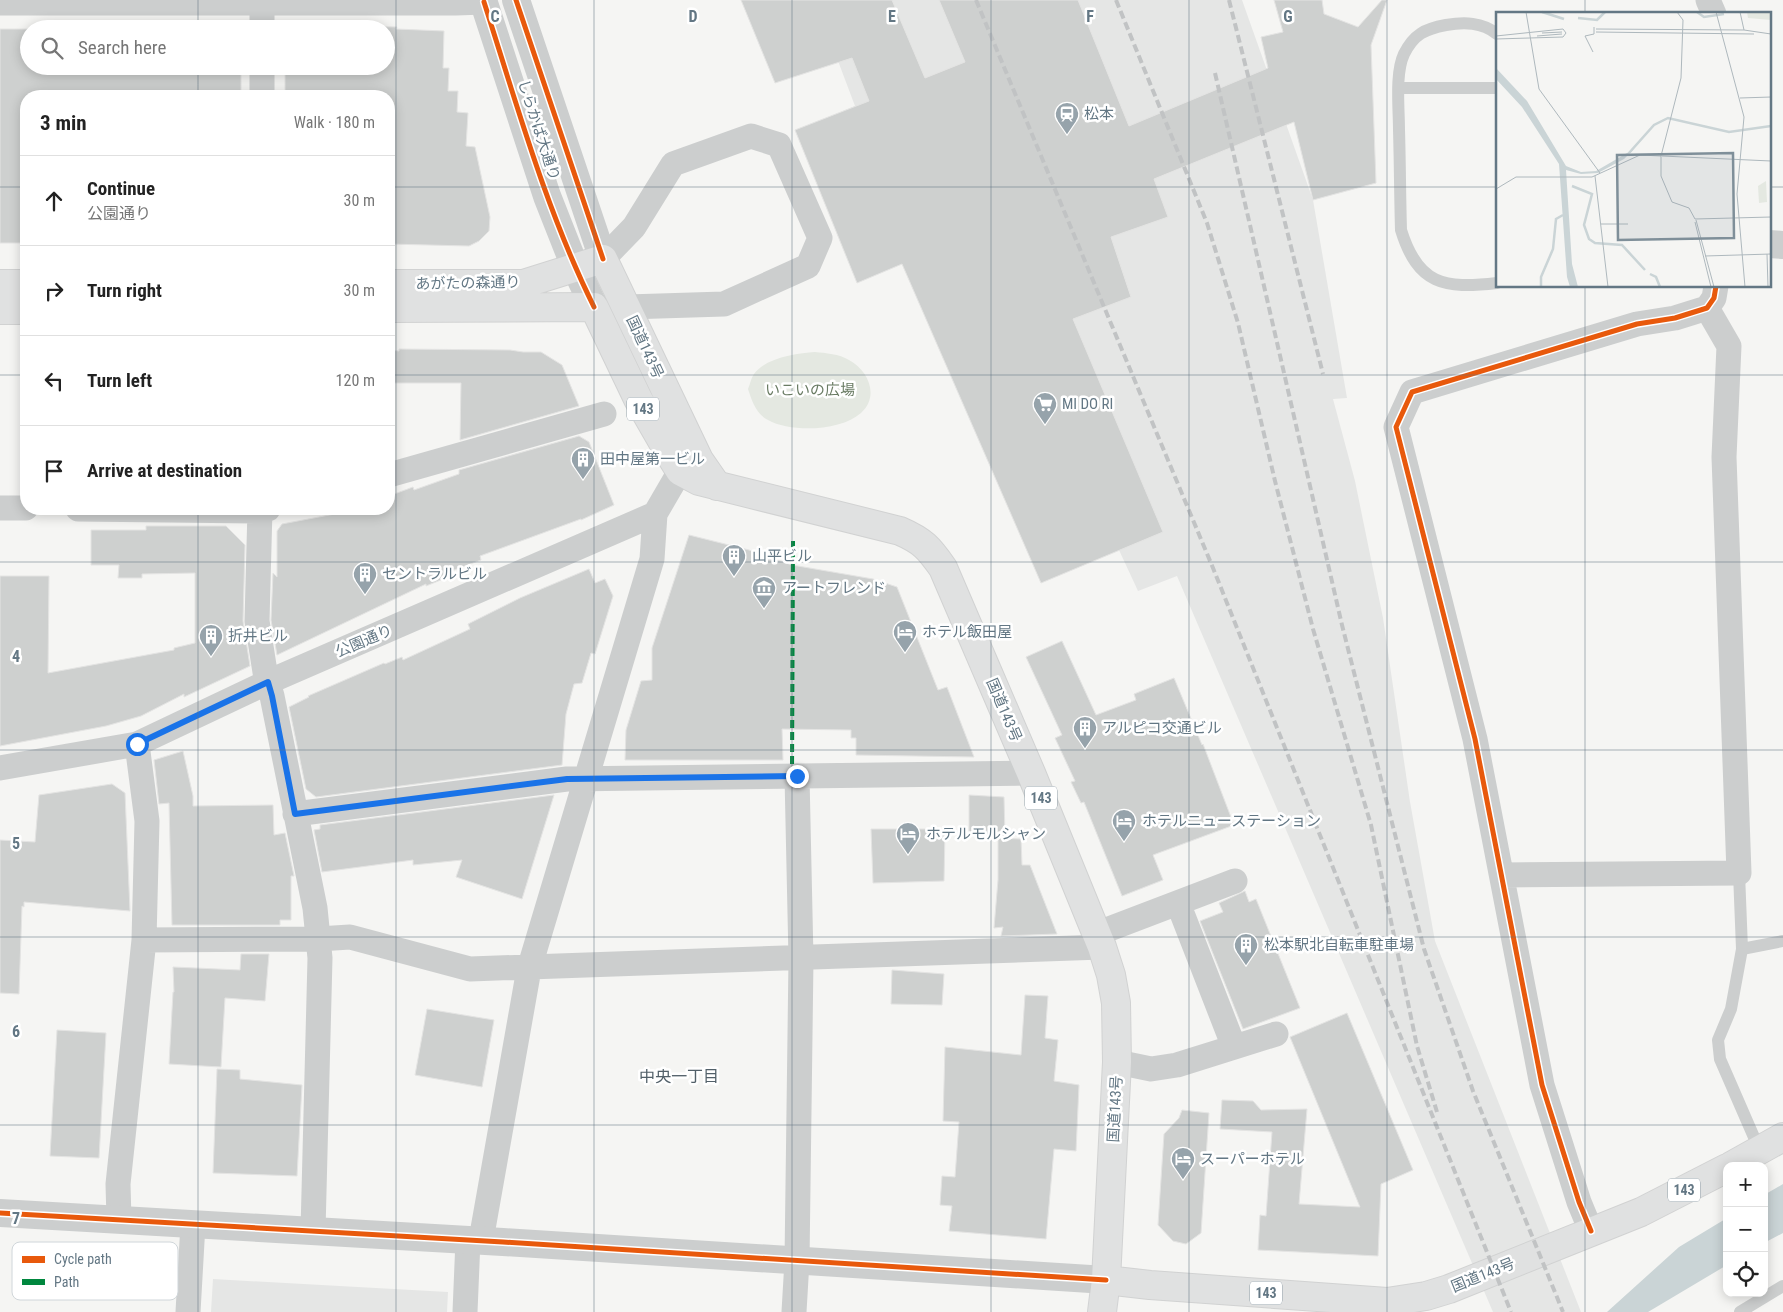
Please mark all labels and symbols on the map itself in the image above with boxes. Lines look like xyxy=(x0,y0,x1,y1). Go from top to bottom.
text: C xyxy=(490,7,500,26)
text: D xyxy=(688,7,698,26)
text: E xyxy=(888,7,896,26)
text: F xyxy=(1086,7,1094,26)
text: G xyxy=(1283,7,1293,26)
inset map xyxy=(1496,12,1770,288)
street label: しらかば大通り xyxy=(514,77,564,183)
station icon: 松本 xyxy=(1054,101,1080,135)
place label: 松本 xyxy=(1084,105,1114,123)
street label: あがたの森通り xyxy=(415,273,521,293)
street label: 国道143号 xyxy=(623,313,667,381)
park label: いこいの広場 xyxy=(765,381,855,399)
supermarket icon: MI DO RI xyxy=(1032,391,1058,425)
place label: MI DO RI xyxy=(1062,395,1113,413)
road number: 143 xyxy=(627,398,659,420)
building icon: 田中屋第一ビル xyxy=(570,446,596,480)
place label: 田中屋第一ビル xyxy=(600,450,705,468)
building icon: 山平ビル xyxy=(721,543,747,577)
place label: 山平ビル xyxy=(752,547,812,565)
building icon: セントラルビル xyxy=(352,561,378,595)
place label: セントラルビル xyxy=(382,565,487,583)
museum icon: アートフレンド xyxy=(751,575,777,609)
place label: アートフレンド xyxy=(782,579,886,597)
hotel icon: ホテル飯田屋 xyxy=(892,619,918,653)
street label: 公園通り xyxy=(333,621,395,661)
building icon: 折井ビル xyxy=(198,623,224,657)
place label: ホテル飯田屋 xyxy=(922,623,1012,641)
place label: 折井ビル xyxy=(228,627,288,645)
text: 4 xyxy=(12,647,20,666)
street label: 国道143号 xyxy=(983,676,1025,744)
building icon: アルピコ交通ビル xyxy=(1072,715,1098,749)
place label: アルピコ交通ビル xyxy=(1102,719,1222,737)
route start xyxy=(126,733,149,756)
route end xyxy=(786,765,809,788)
road number: 143 xyxy=(1025,786,1057,810)
hotel icon: ホテルニューステーション xyxy=(1111,808,1137,842)
place label: ホテルニューステーション xyxy=(1142,812,1321,830)
hotel icon: ホテルモルシャン xyxy=(895,821,921,855)
place label: ホテルモルシャン xyxy=(926,825,1046,843)
text: 5 xyxy=(12,834,20,853)
building icon: 松本駅北自転車駐車場 xyxy=(1233,932,1259,966)
place label: 松本駅北自転車駐車場 xyxy=(1264,936,1414,954)
text: 6 xyxy=(12,1022,20,1041)
district label: 中央一丁目 xyxy=(639,1067,719,1086)
street label: 国道143号 xyxy=(1104,1075,1126,1143)
hotel icon: スーパーホテル xyxy=(1170,1146,1196,1180)
place label: スーパーホテル xyxy=(1200,1150,1305,1168)
road number: 143 xyxy=(1668,1178,1700,1202)
text: 7 xyxy=(12,1209,20,1228)
legend xyxy=(12,1242,178,1300)
text: Cycle path xyxy=(54,1251,112,1267)
street label: 国道143号 xyxy=(1448,1254,1518,1296)
text: Path xyxy=(54,1274,79,1290)
road number: 143 xyxy=(1250,1282,1282,1305)

